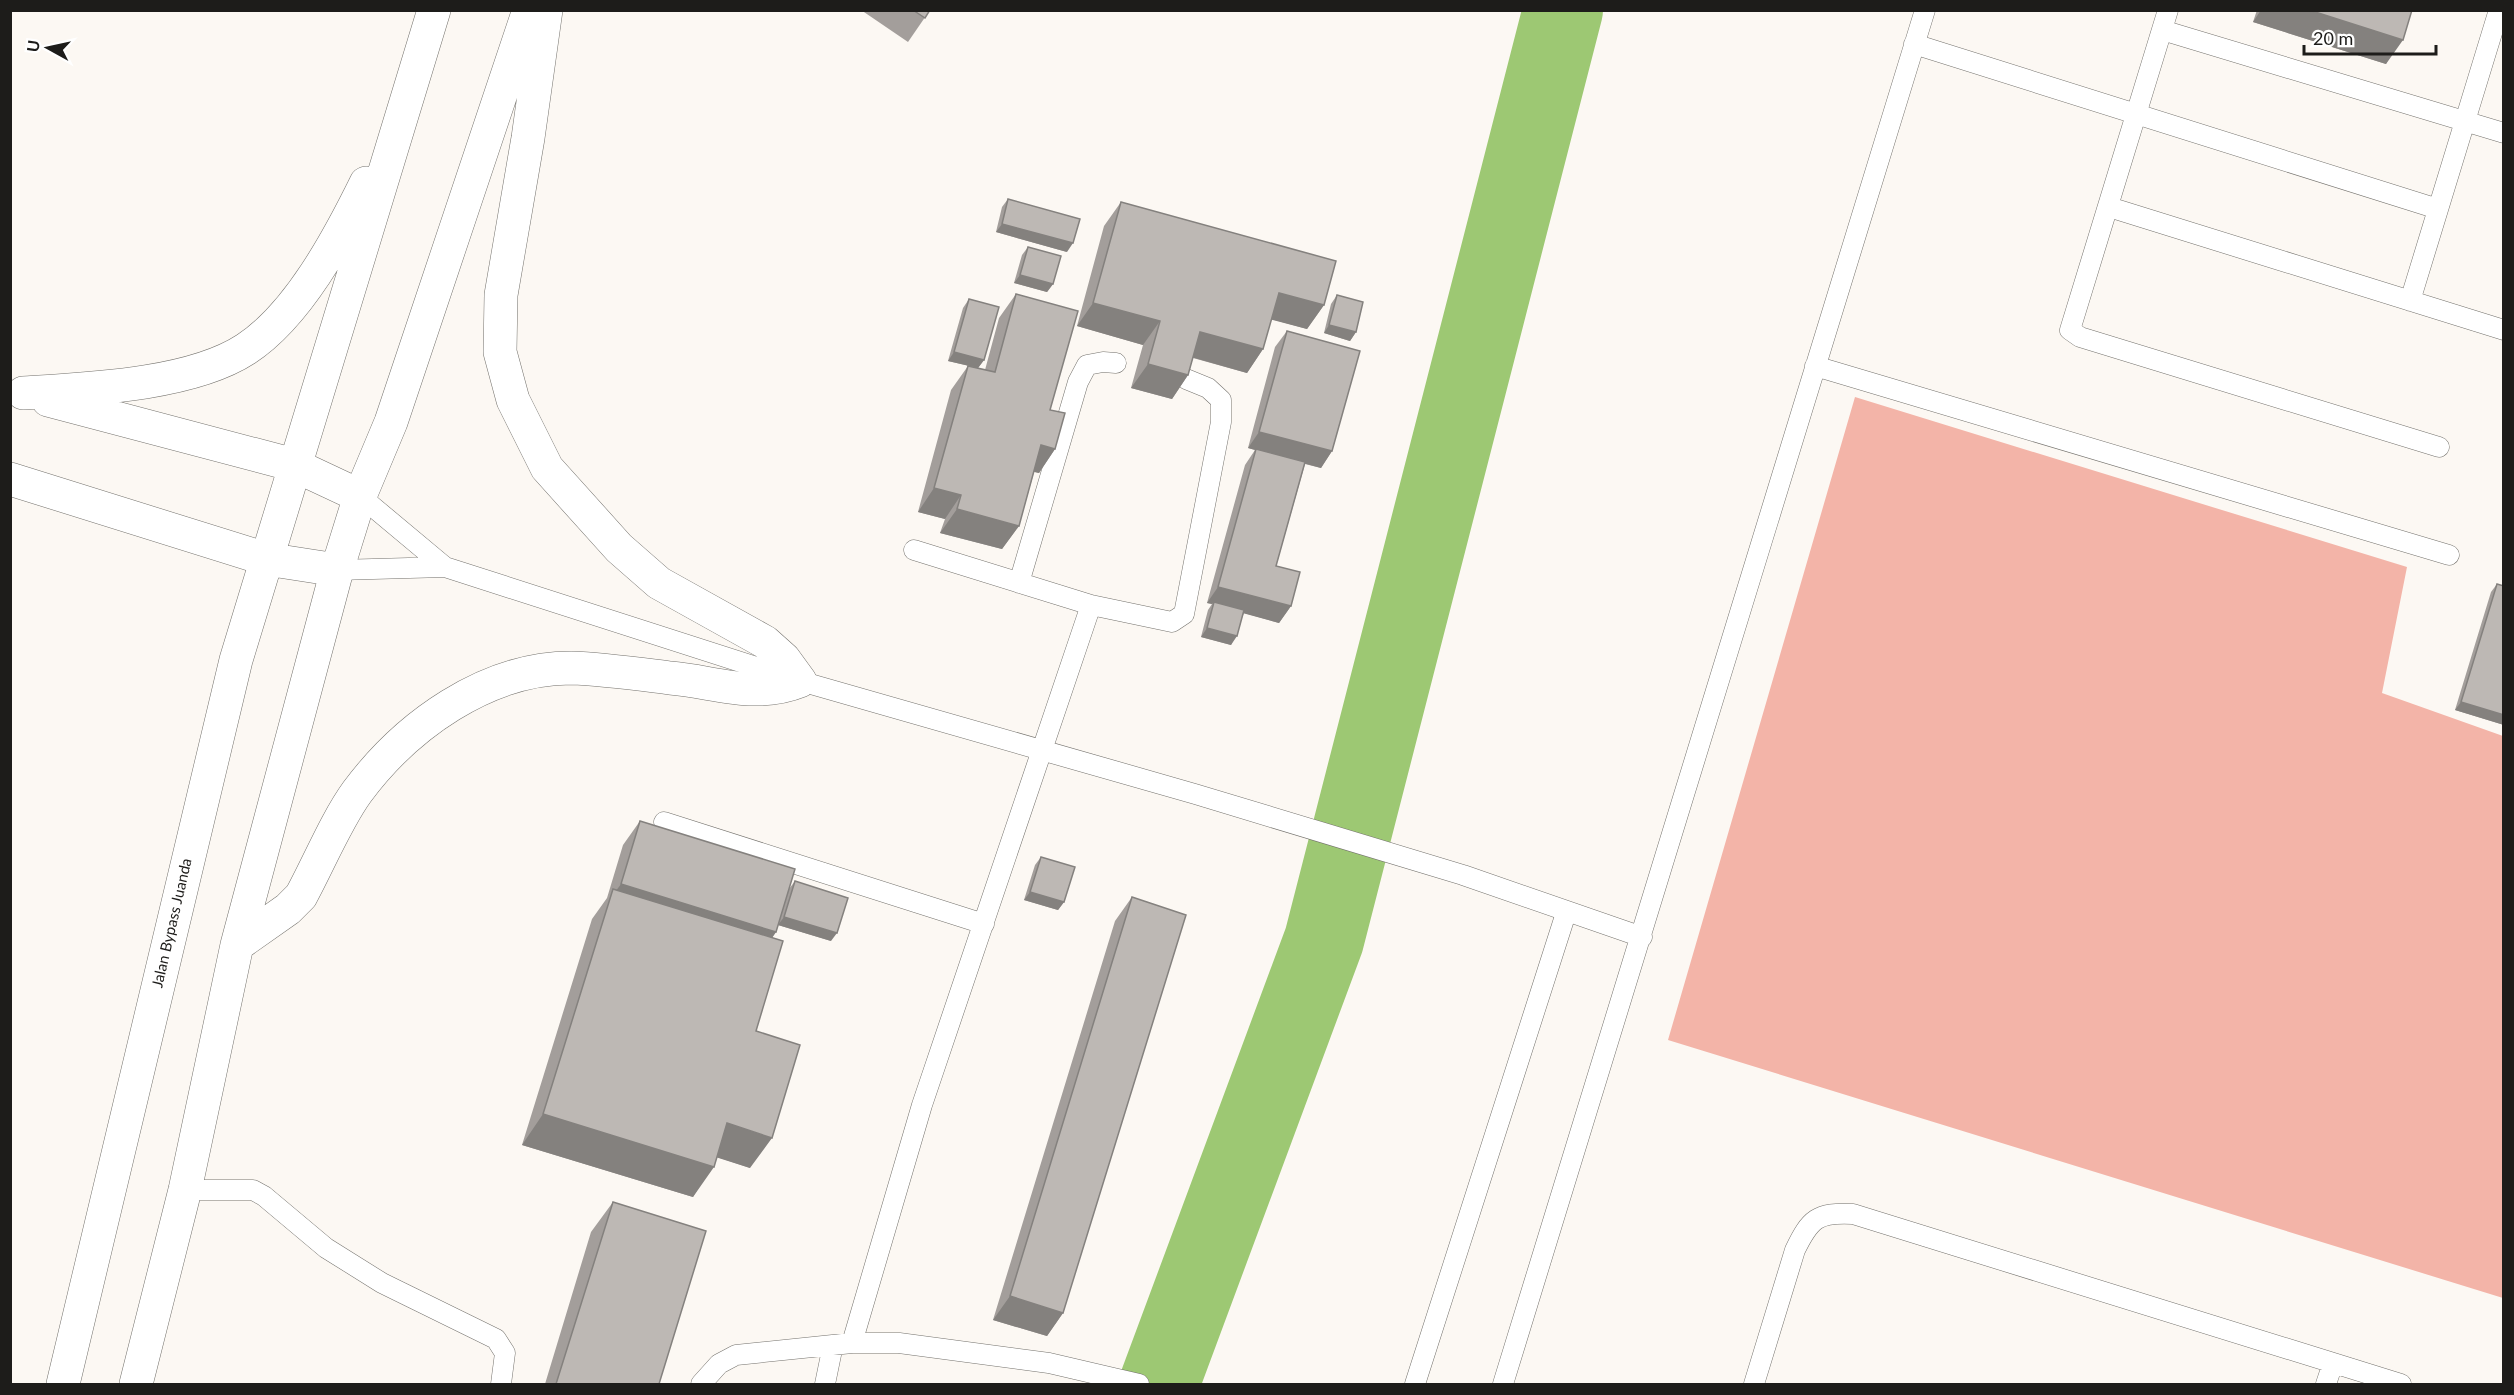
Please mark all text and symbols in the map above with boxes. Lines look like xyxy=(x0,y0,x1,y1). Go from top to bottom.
north arrow xyxy=(18,18,78,78)
scale bar xyxy=(2304,18,2436,56)
text: 20 m xyxy=(2313,27,2353,49)
text: U xyxy=(22,39,43,53)
street label: Jalan Bypass Juanda xyxy=(147,856,195,989)

